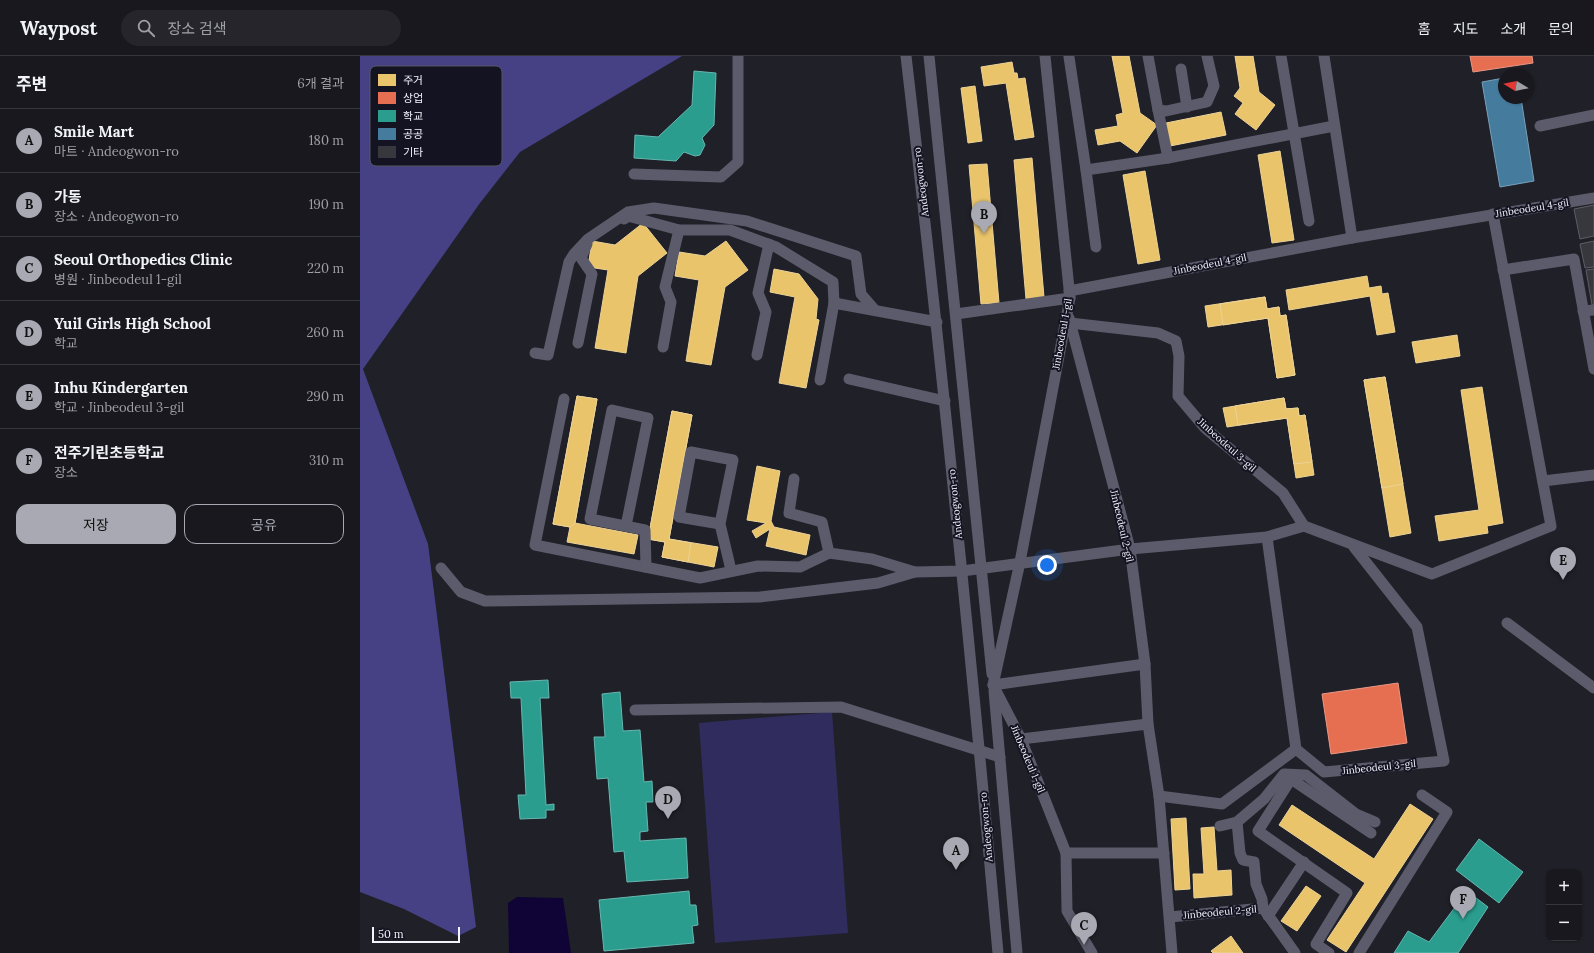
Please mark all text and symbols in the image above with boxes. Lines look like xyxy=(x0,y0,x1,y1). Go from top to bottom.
search box xyxy=(121,10,401,46)
text: Waypost xyxy=(20,16,97,40)
icon: search xyxy=(135,17,157,39)
text: 장소 검색 xyxy=(167,19,227,38)
text: 홈 xyxy=(1418,20,1431,38)
text: 지도 xyxy=(1453,20,1478,38)
text: 소개 xyxy=(1500,20,1526,38)
text: 문의 xyxy=(1548,20,1574,38)
legend xyxy=(370,66,502,166)
north arrow xyxy=(1498,68,1534,104)
text: 주변 xyxy=(16,73,47,95)
text: 주거 xyxy=(403,73,423,87)
text: 6개 결과 xyxy=(297,75,344,92)
text: 상업 xyxy=(403,91,423,105)
text: 학교 xyxy=(403,109,423,123)
text: Smile Mart xyxy=(54,122,134,141)
text: 공공 xyxy=(403,127,423,141)
text: A xyxy=(25,132,33,149)
text: 180 m xyxy=(309,132,344,149)
text: 마트 · Andeogwon-ro xyxy=(54,143,179,160)
text: 기타 xyxy=(403,145,423,159)
street label: Andeogwon-ro xyxy=(910,146,932,219)
text: 가동 xyxy=(54,187,82,206)
text: B xyxy=(25,196,33,213)
text: 190 m xyxy=(309,196,344,213)
street label: Jinbeodeul 4-gil xyxy=(1493,196,1570,220)
pin: B xyxy=(971,201,997,234)
text: 장소 · Andeogwon-ro xyxy=(54,208,179,225)
text: Seoul Orthopedics Clinic xyxy=(54,250,232,269)
street label: Jinbeodeul 4-gil xyxy=(1171,251,1248,278)
text: C xyxy=(25,260,33,277)
text: 220 m xyxy=(307,260,344,277)
text: 병원 · Jinbeodeul 1-gil xyxy=(54,271,182,288)
street label: Jinbeodeul 1-gil xyxy=(1049,297,1075,372)
text: Yuil Girls High School xyxy=(54,314,211,333)
text: D xyxy=(24,324,34,341)
text: 260 m xyxy=(306,324,344,341)
text: 학교 xyxy=(54,335,78,352)
text: Inhu Kindergarten xyxy=(54,378,188,397)
text: E xyxy=(25,388,33,405)
text: 290 m xyxy=(306,388,344,405)
text: 학교 · Jinbeodeul 3-gil xyxy=(54,399,184,416)
street label: Jinbeodeul 3-gil xyxy=(1194,415,1259,475)
text: 전주기린초등학교 xyxy=(54,443,164,462)
text: F xyxy=(25,452,33,469)
text: 310 m xyxy=(309,452,344,469)
text: 장소 xyxy=(54,464,78,481)
street label: Andeogwon-ro xyxy=(945,468,965,540)
street label: Jinbeodeul 2-gil xyxy=(1107,488,1137,564)
button: 저장 xyxy=(16,504,176,544)
button: 공유 xyxy=(184,504,344,544)
pin: E xyxy=(1550,547,1576,580)
your location xyxy=(1037,555,1057,575)
street label: Jinbeodeul 1-gil xyxy=(1008,722,1048,795)
street label: Jinbeodeul 3-gil xyxy=(1340,757,1417,777)
pin: D xyxy=(655,786,681,819)
street label: Andeogwon-ro xyxy=(976,791,996,863)
pin: A xyxy=(943,837,969,870)
map controls xyxy=(1546,869,1582,941)
button: + xyxy=(1546,869,1582,905)
pin: F xyxy=(1450,886,1476,919)
street label: Jinbeodeul 2-gil xyxy=(1182,902,1258,922)
button: − xyxy=(1546,905,1582,941)
pin: C xyxy=(1071,912,1097,945)
scale bar xyxy=(372,925,460,944)
text: 50 m xyxy=(378,927,404,941)

